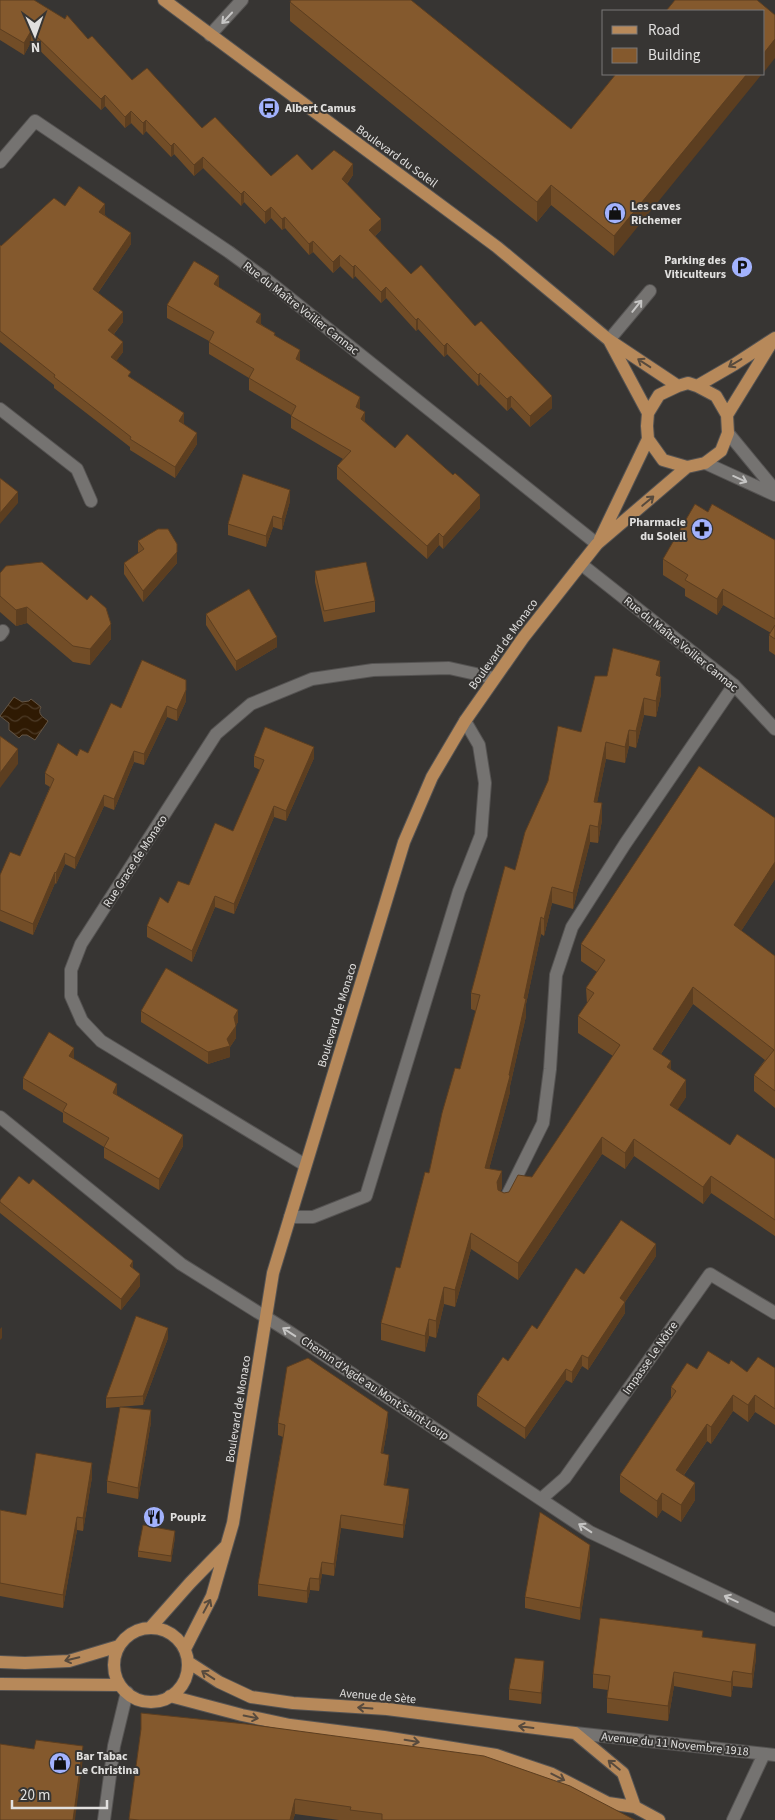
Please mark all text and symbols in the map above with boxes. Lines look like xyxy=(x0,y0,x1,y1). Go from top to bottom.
north arrow xyxy=(10,10,60,60)
legend xyxy=(602,10,765,75)
one-way arrow xyxy=(221,11,232,24)
text: Road xyxy=(648,20,680,41)
text: N xyxy=(30,37,40,57)
text: Building xyxy=(648,45,701,66)
bus stop icon: Albert Camus xyxy=(257,96,281,120)
place label: Albert Camus xyxy=(284,100,356,117)
street label: Boulevard du Soleil xyxy=(352,121,441,192)
place label: Les caves Richemer xyxy=(631,198,682,229)
shop icon: Les caves Richemer xyxy=(603,201,627,225)
place label: Parking des Viticulteurs xyxy=(664,252,726,283)
parking icon: Parking des Viticulteurs xyxy=(730,255,754,279)
street label: Rue du Maître Voilier Cannac xyxy=(239,258,363,359)
one-way arrow xyxy=(631,300,642,313)
one-way arrow xyxy=(637,358,651,368)
one-way arrow xyxy=(729,359,743,369)
one-way arrow xyxy=(732,475,747,484)
one-way arrow xyxy=(641,495,654,507)
place label: Pharmacie du Soleil xyxy=(629,514,687,545)
pharmacy icon: Pharmacie du Soleil xyxy=(690,517,714,541)
street label: Rue du Maître Voilier Cannac xyxy=(620,593,742,696)
street label: Boulevard de Monaco xyxy=(465,596,542,693)
street label: Rue Grace de Monaco xyxy=(99,812,172,911)
street label: Boulevard de Monaco xyxy=(314,961,361,1069)
street label: Impasse Le Nôtre xyxy=(619,1318,682,1398)
one-way arrow xyxy=(283,1326,297,1336)
street label: Chemin d'Agde au Mont Saint-Loup xyxy=(297,1332,453,1445)
street label: Boulevard de Monaco xyxy=(222,1354,255,1464)
restaurant icon: Poupiz xyxy=(142,1505,166,1529)
place label: Poupiz xyxy=(170,1509,207,1526)
one-way arrow xyxy=(578,1523,592,1533)
one-way arrow xyxy=(724,1594,739,1603)
one-way arrow xyxy=(203,1599,212,1614)
one-way arrow xyxy=(64,1655,80,1664)
one-way arrow xyxy=(202,1670,216,1680)
street label: Avenue de Sète xyxy=(339,1685,417,1708)
one-way arrow xyxy=(357,1703,373,1712)
one-way arrow xyxy=(243,1713,259,1723)
one-way arrow xyxy=(519,1722,535,1732)
street label: Avenue du 11 Novembre 1918 xyxy=(601,1728,749,1761)
one-way arrow xyxy=(404,1737,420,1747)
place label: Bar Tabac Le Christina xyxy=(76,1748,139,1779)
shop icon: Bar Tabac Le Christina xyxy=(48,1751,72,1775)
one-way arrow xyxy=(607,1759,620,1770)
one-way arrow xyxy=(550,1773,565,1783)
scale bar xyxy=(12,1778,108,1810)
text: 20 m xyxy=(20,1785,50,1806)

